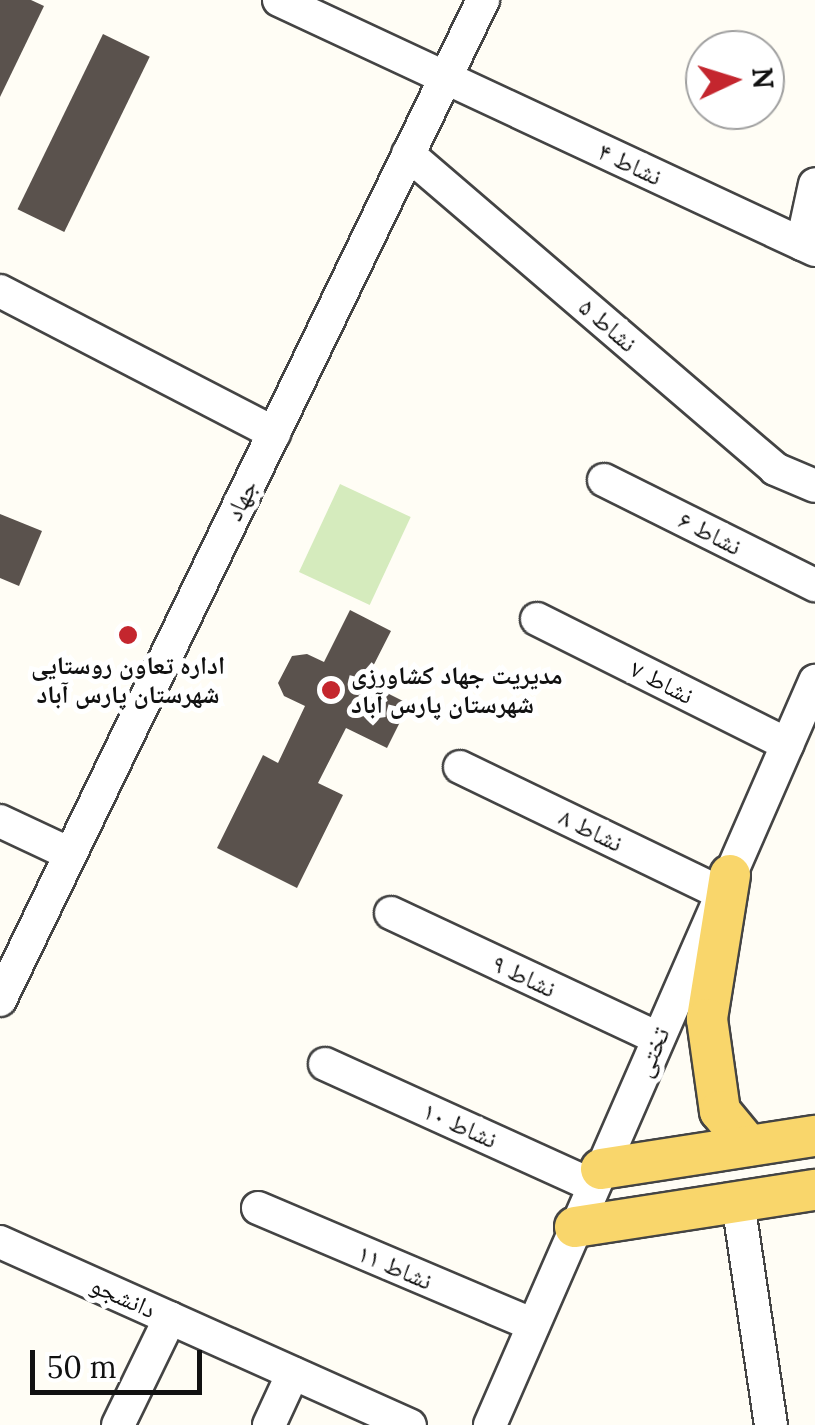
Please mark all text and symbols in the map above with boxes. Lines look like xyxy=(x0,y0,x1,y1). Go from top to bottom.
north arrow xyxy=(685,30,785,130)
text: N xyxy=(744,66,782,90)
street label: نشاط ۴ xyxy=(593,136,667,192)
street label: نشاط ۵ xyxy=(573,292,643,358)
street label: جهاد xyxy=(218,475,264,525)
street label: نشاط ۶ xyxy=(673,504,747,562)
marker: اداره تعاون روستایی شهرستان پارس آباد xyxy=(117,624,139,646)
place label: اداره تعاون روستایی شهرستان پارس آباد xyxy=(31,651,225,710)
street label: نشاط ۷ xyxy=(625,653,699,711)
place label: مدیریت جهاد کشاورزی شهرستان پارس آباد xyxy=(351,661,563,720)
marker: مدیریت جهاد کشاورزی شهرستان پارس آباد xyxy=(320,679,342,701)
street label: نشاط ۸ xyxy=(554,802,628,858)
street label: نشاط ۹ xyxy=(487,948,561,1004)
street label: تختی xyxy=(628,1022,676,1082)
street label: نشاط ۱۰ xyxy=(418,1095,502,1155)
street label: نشاط ۱۱ xyxy=(353,1238,437,1296)
street label: دانشجو xyxy=(86,1269,160,1325)
scale bar xyxy=(35,1330,208,1392)
text: 50 m xyxy=(47,1348,117,1386)

